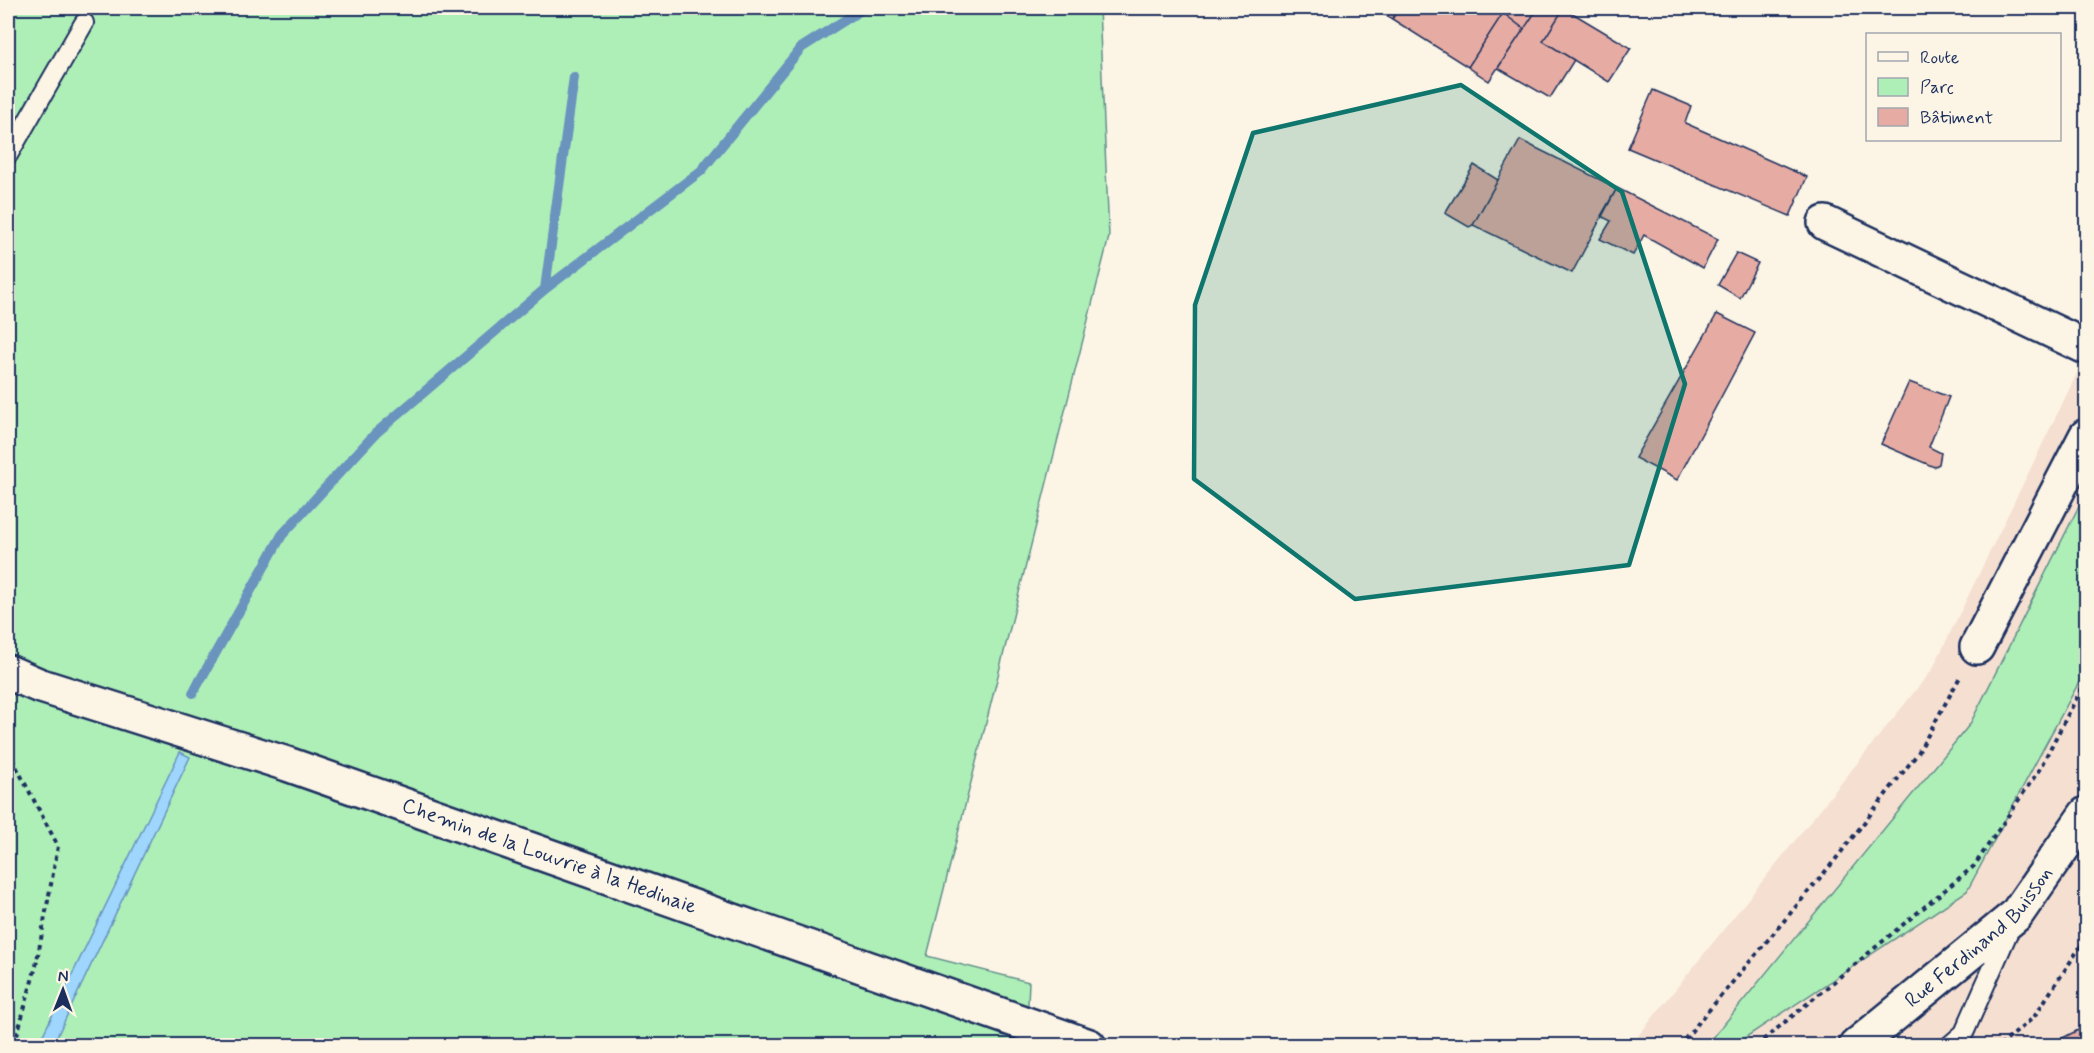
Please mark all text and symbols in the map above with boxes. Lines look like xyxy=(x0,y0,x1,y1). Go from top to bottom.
legend xyxy=(1866,33,2061,141)
text: Route xyxy=(1920,46,1959,70)
text: Parc xyxy=(1920,76,1954,100)
text: Bâtiment xyxy=(1920,106,1993,130)
street label: Chemin de la Louvrie à la Hedinaie xyxy=(398,791,701,921)
street label: Rue Ferdinand Buisson xyxy=(1899,861,2059,1014)
north arrow xyxy=(33,960,93,1020)
text: N xyxy=(58,966,69,987)

